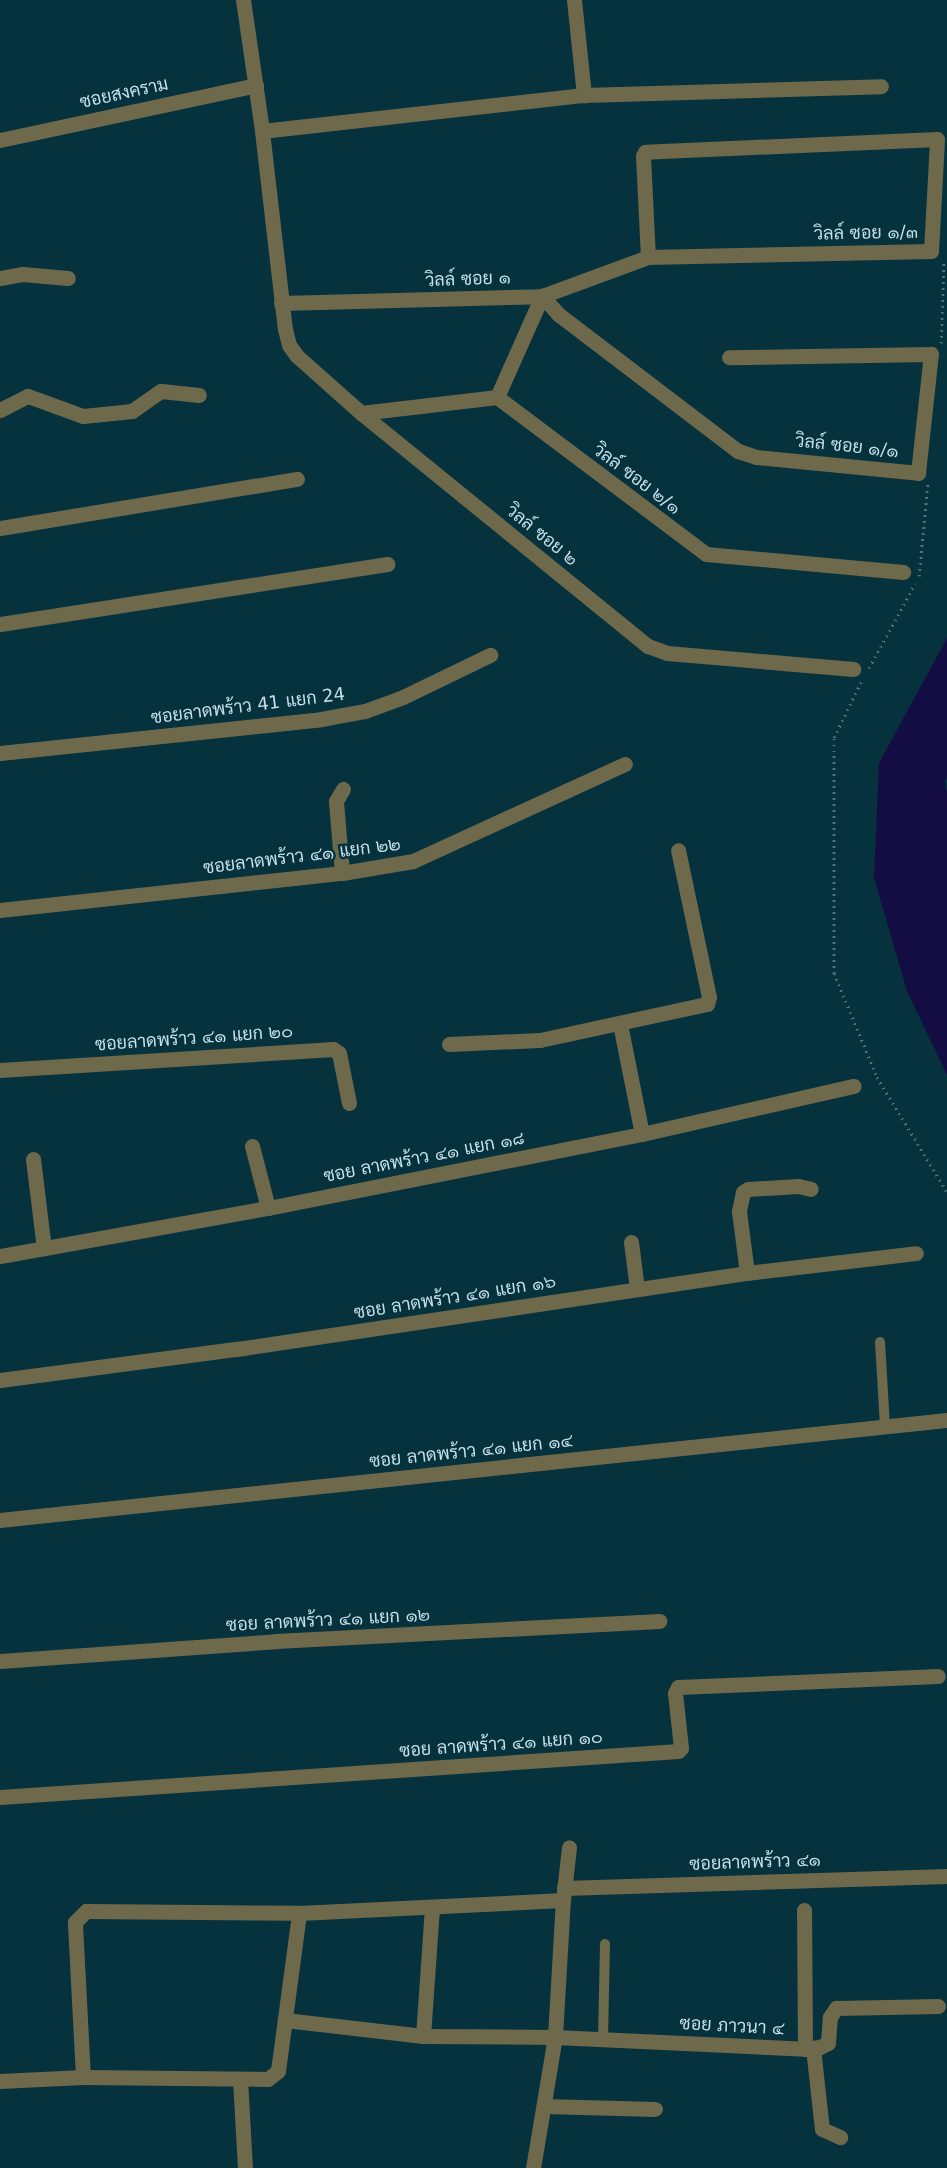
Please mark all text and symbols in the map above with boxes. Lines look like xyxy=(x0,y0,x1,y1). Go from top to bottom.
street label: ซอยสงคราม xyxy=(78,73,170,113)
street label: วิลล์ ซอย ๑/๓ xyxy=(814,221,918,245)
street label: วิลล์ ซอย ๑ xyxy=(425,267,511,291)
street label: วิลล์ ซอย ๑/๑ xyxy=(794,430,900,462)
street label: วิลล์ ซอย ๒/๑ xyxy=(589,439,685,519)
street label: วิลล์ ซอย ๒ xyxy=(502,500,582,570)
street label: ซอยลาดพร้าว 41 แยก 24 xyxy=(150,683,346,729)
street label: ซอยลาดพร้าว ๔๑ แยก ๒๒ xyxy=(202,833,402,879)
street label: ซอยลาดพร้าว ๔๑ แยก ๒๐ xyxy=(94,1020,294,1056)
street label: ซอย ลาดพร้าว ๔๑ แยก ๑๘ xyxy=(322,1127,526,1187)
street label: ซอย ลาดพร้าว ๔๑ แยก ๑๖ xyxy=(353,1270,557,1324)
street label: ซอย ลาดพร้าว ๔๑ แยก ๑๔ xyxy=(368,1430,574,1472)
street label: ซอย ลาดพร้าว ๔๑ แยก ๑๒ xyxy=(225,1604,431,1636)
street label: ซอย ลาดพร้าว ๔๑ แยก ๑๐ xyxy=(399,1726,603,1762)
street label: ซอยลาดพร้าว ๔๑ xyxy=(689,1849,821,1875)
street label: ซอย ภาวนา ๔ xyxy=(679,2012,785,2040)

